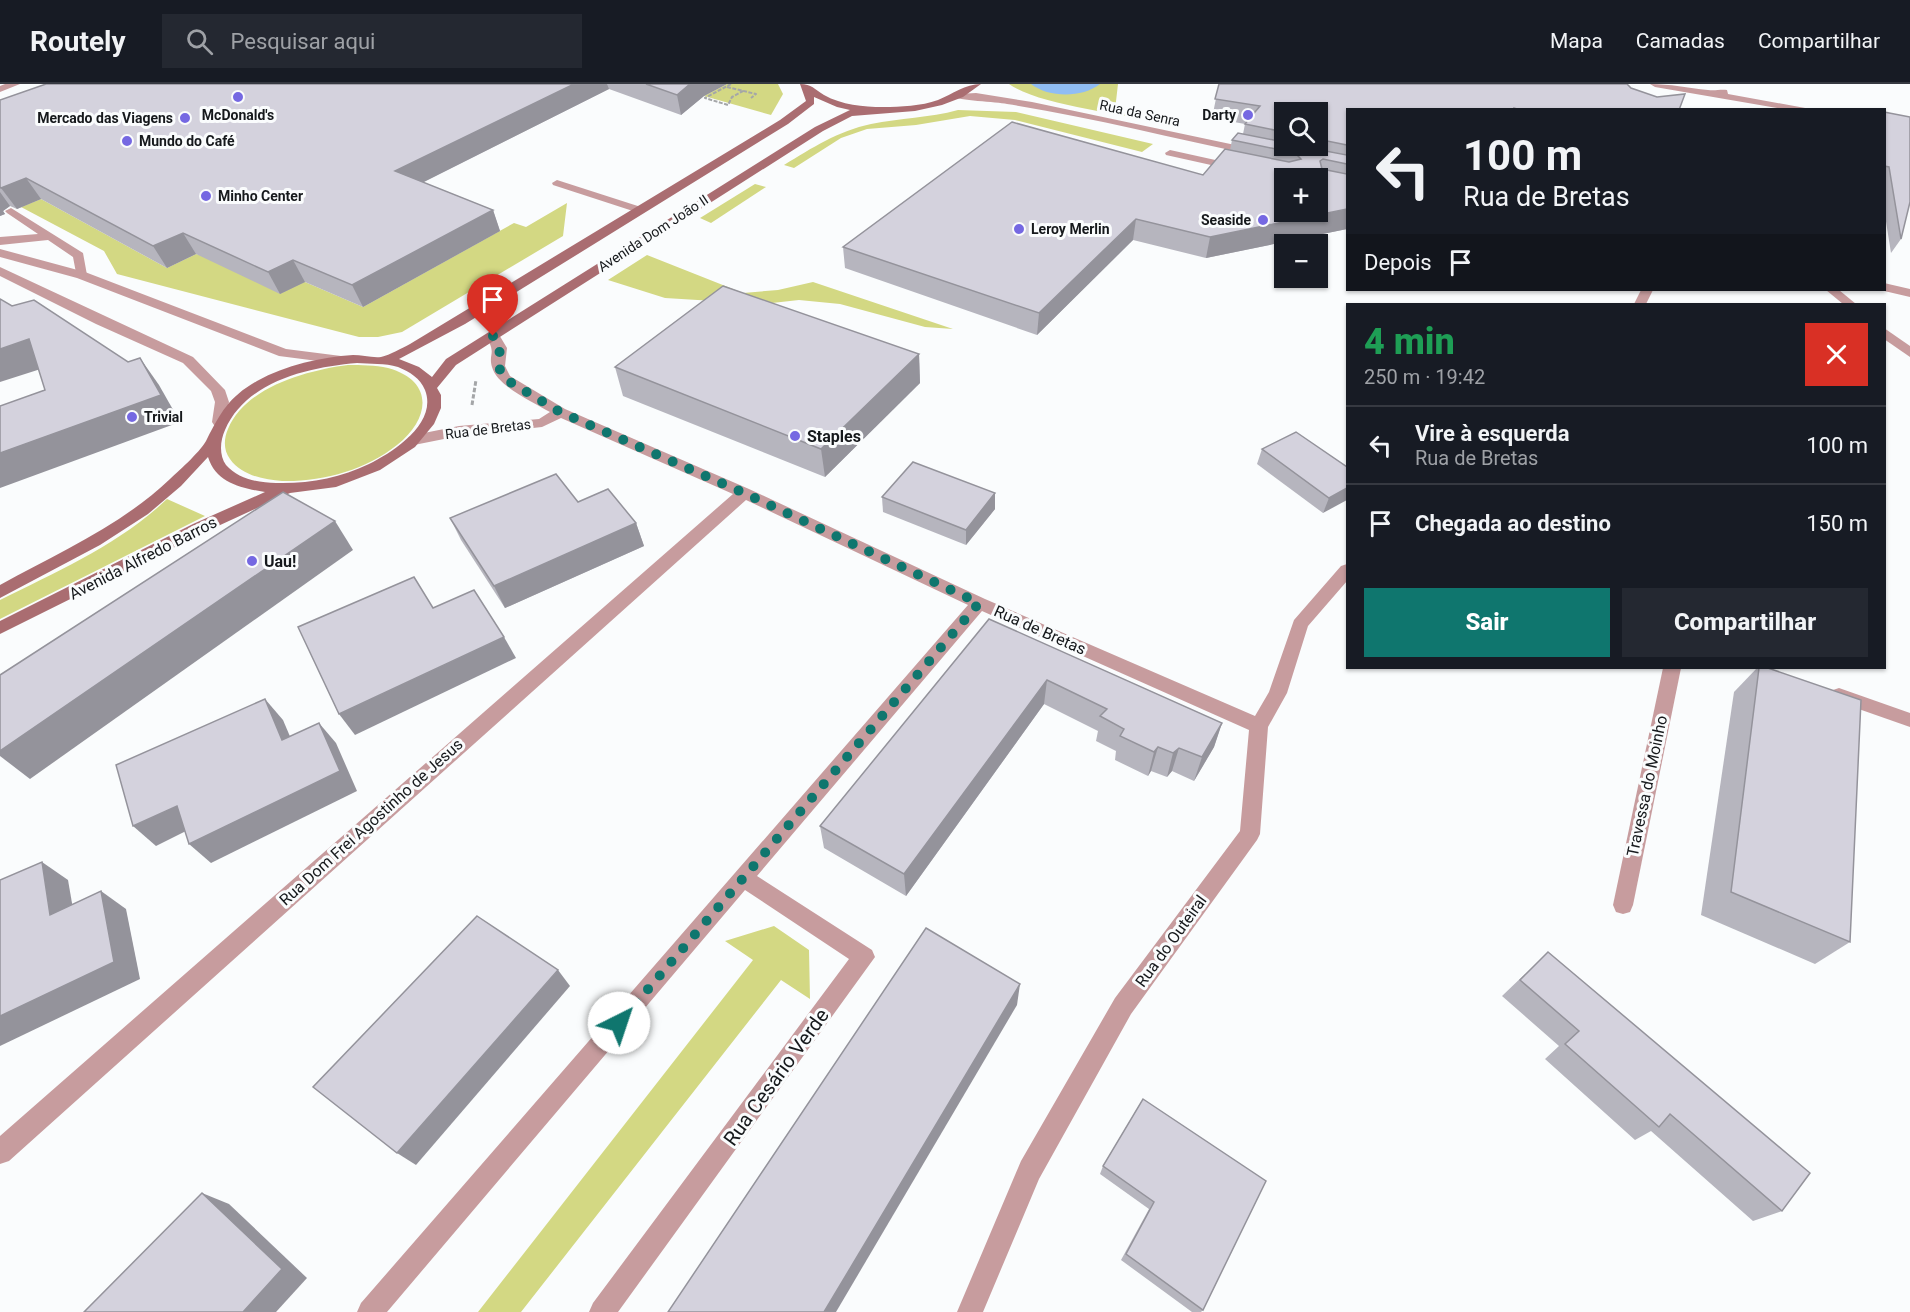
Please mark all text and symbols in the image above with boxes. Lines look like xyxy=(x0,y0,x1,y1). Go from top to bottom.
search box xyxy=(162,14,582,68)
text: Routely xyxy=(30,25,126,58)
icon: search xyxy=(183,25,216,58)
text: Pesquisar aqui xyxy=(231,29,375,54)
text: Mapa xyxy=(1550,29,1603,53)
text: Camadas xyxy=(1636,29,1725,53)
text: Compartilhar xyxy=(1758,29,1880,53)
marker: McDonald's xyxy=(231,90,245,104)
street label: Rua da Senra xyxy=(1098,97,1182,129)
map controls xyxy=(1274,102,1328,288)
button: search xyxy=(1274,102,1328,156)
place label: McDonald's xyxy=(202,107,274,123)
place label: Darty xyxy=(1202,107,1237,123)
marker: Darty xyxy=(1241,108,1255,122)
place label: Mercado das Viagens xyxy=(37,110,173,126)
marker: Mercado das Viagens xyxy=(178,111,192,125)
text: 100 m xyxy=(1463,131,1582,180)
icon: left xyxy=(1364,132,1442,210)
place label: Mundo do Café xyxy=(139,133,235,149)
marker: Mundo do Café xyxy=(120,134,134,148)
button: + xyxy=(1274,168,1328,222)
text: Rua de Bretas xyxy=(1463,181,1630,213)
place label: Minho Center xyxy=(218,188,303,204)
marker: Minho Center xyxy=(199,189,213,203)
street label: Avenida Dom João II xyxy=(595,191,711,275)
place label: Seaside xyxy=(1201,212,1251,228)
marker: Seaside xyxy=(1256,213,1270,227)
place label: Leroy Merlin xyxy=(1031,221,1110,237)
marker: Leroy Merlin xyxy=(1012,222,1026,236)
button: − xyxy=(1274,234,1328,288)
icon: arrive xyxy=(1444,246,1477,279)
text: Depois xyxy=(1364,250,1432,275)
pin xyxy=(467,274,518,336)
icon: arrive xyxy=(476,283,509,316)
text: 4 min xyxy=(1364,321,1455,363)
button: close xyxy=(1805,323,1868,386)
text: 250 m · 19:42 xyxy=(1364,365,1485,389)
place label: Trivial xyxy=(144,409,183,425)
marker: Trivial xyxy=(125,410,139,424)
street label: Rua de Bretas xyxy=(444,416,532,442)
text: Vire à esquerda xyxy=(1415,421,1569,446)
place label: Staples xyxy=(807,427,861,446)
marker: Staples xyxy=(788,429,802,443)
icon: left xyxy=(1364,429,1397,462)
text: 100 m xyxy=(1806,433,1868,458)
text: Rua de Bretas xyxy=(1415,446,1538,470)
icon: arrive xyxy=(1364,507,1397,540)
text: Chegada ao destino xyxy=(1415,511,1611,536)
text: 150 m xyxy=(1806,511,1868,536)
street label: Avenida Alfredo Barros xyxy=(66,513,220,603)
place label: Uau! xyxy=(264,552,296,571)
marker: Uau! xyxy=(245,554,259,568)
button: Sair xyxy=(1364,588,1610,657)
button: Compartilhar xyxy=(1622,588,1868,657)
street label: Rua de Bretas xyxy=(991,601,1089,659)
street label: Travessa do Moinho xyxy=(1623,714,1671,858)
street label: Rua Dom Frei Agostinho de Jesus xyxy=(275,735,467,909)
street label: Rua do Outeiral xyxy=(1131,891,1211,991)
position arrow xyxy=(587,991,651,1055)
street label: Rua Cesário Verde xyxy=(718,1004,834,1150)

